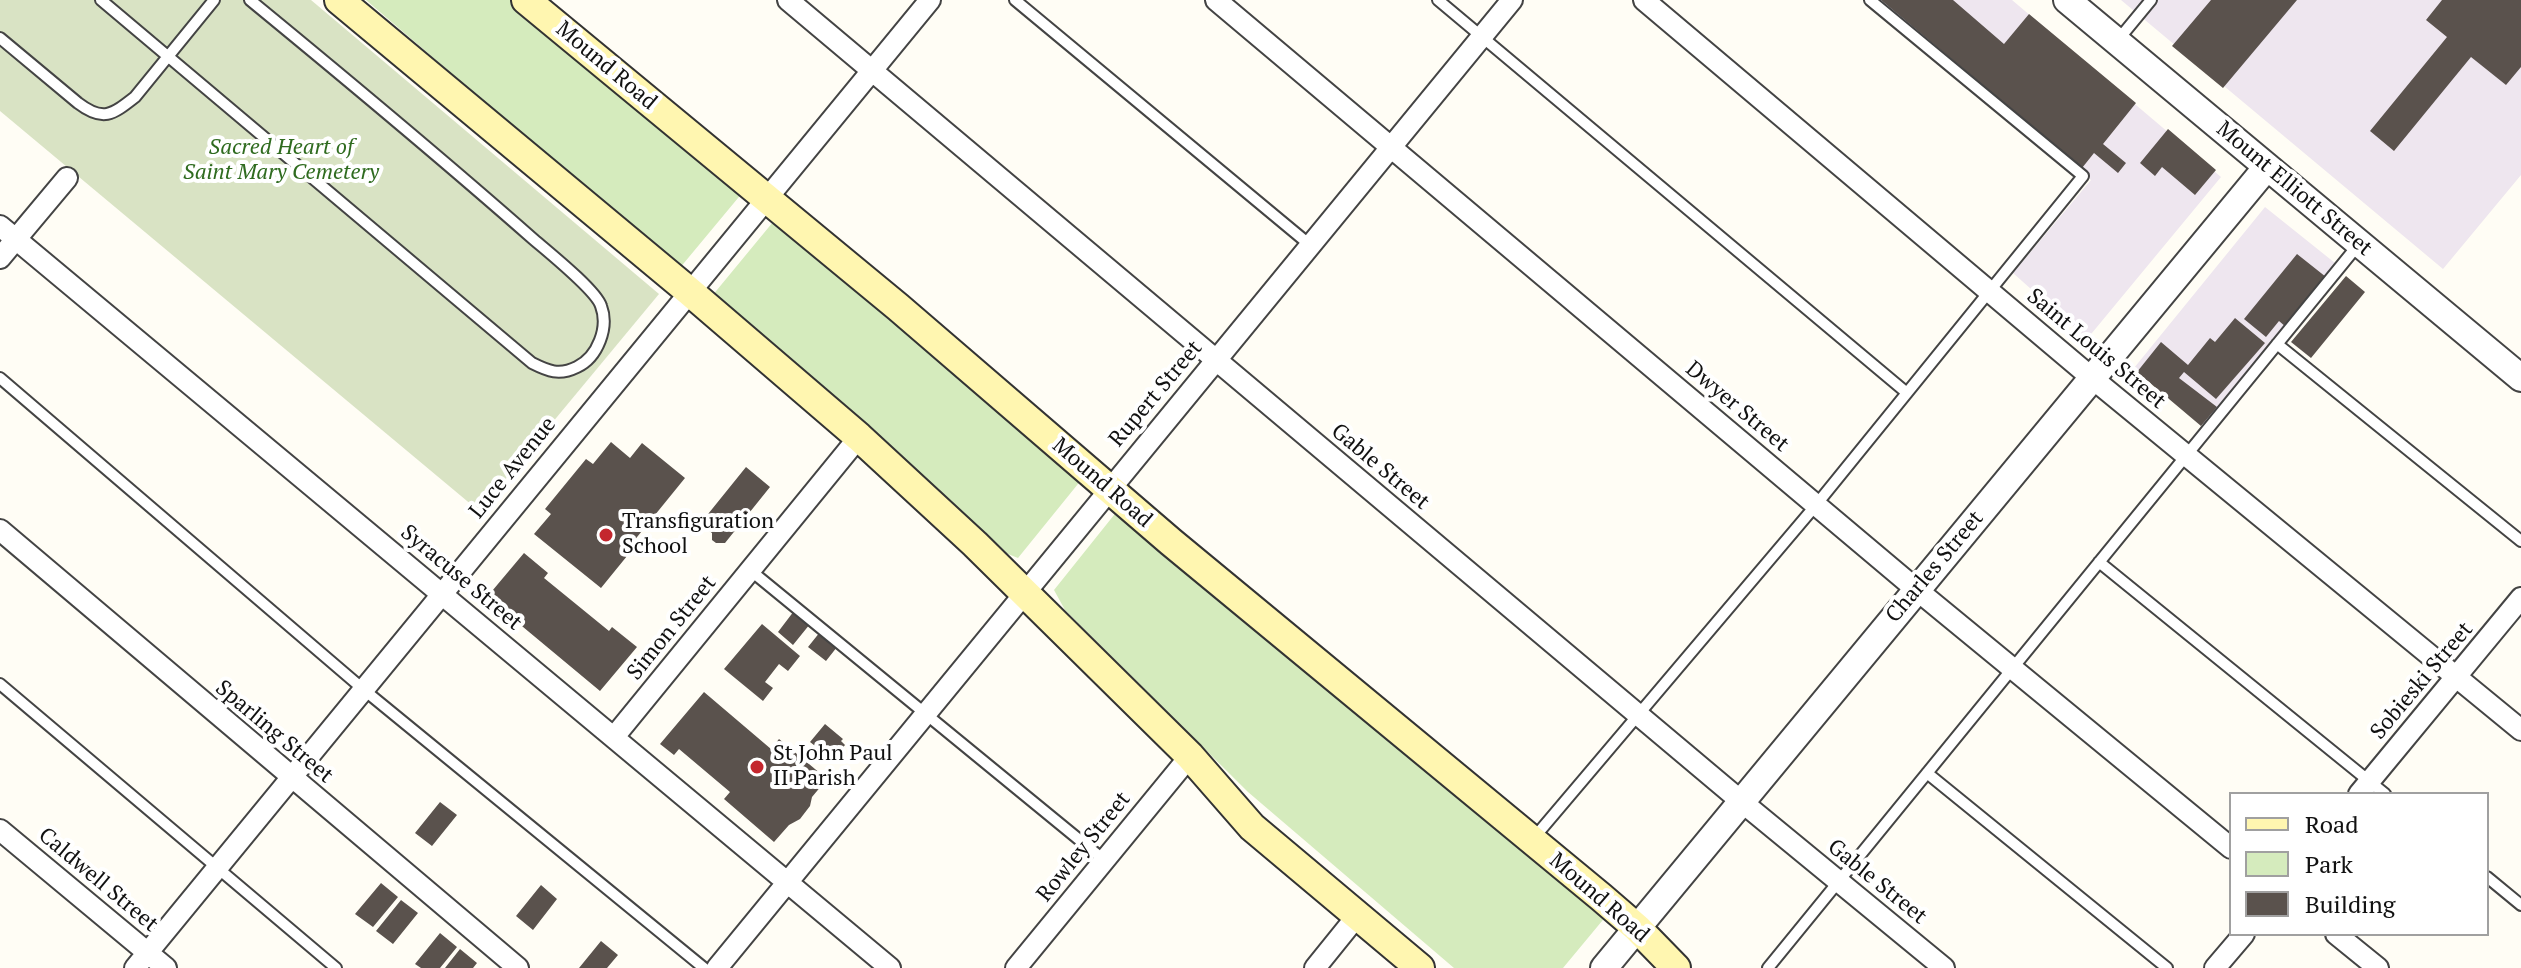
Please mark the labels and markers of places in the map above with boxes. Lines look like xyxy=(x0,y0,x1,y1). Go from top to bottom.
place label: Transfiguration School xyxy=(622,509,774,560)
marker: Transfiguration School xyxy=(597,526,615,544)
place label: St John Paul II Parish xyxy=(773,741,893,792)
marker: St John Paul II Parish xyxy=(748,758,766,776)

